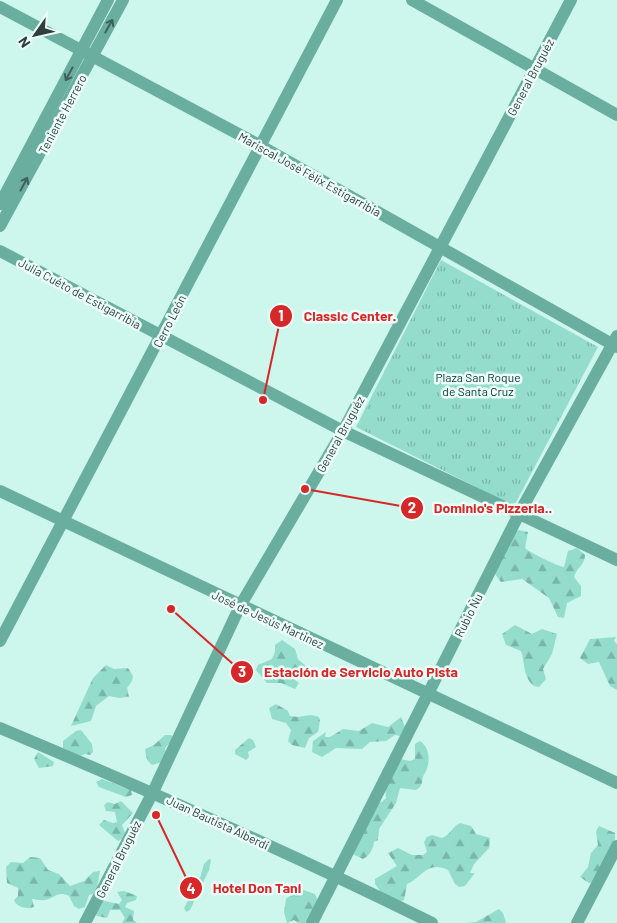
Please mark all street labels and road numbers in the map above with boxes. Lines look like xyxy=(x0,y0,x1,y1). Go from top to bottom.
street label: General Bruguéz xyxy=(504,36,556,118)
street label: Teniente Herrero xyxy=(35,72,89,156)
street label: Mariscal José Félix Estigarribia xyxy=(236,129,384,219)
street label: Julia Cuéto de Estigarribia xyxy=(16,255,144,331)
street label: Cerro León xyxy=(150,292,188,350)
street label: General Bruguéz xyxy=(313,393,367,475)
street label: José de Jesús Martinez xyxy=(210,587,326,651)
street label: Rubio Ñu xyxy=(451,591,485,639)
street label: Juan Bautista Alberdi xyxy=(165,792,271,852)
street label: General Bruguéz xyxy=(92,818,144,900)

